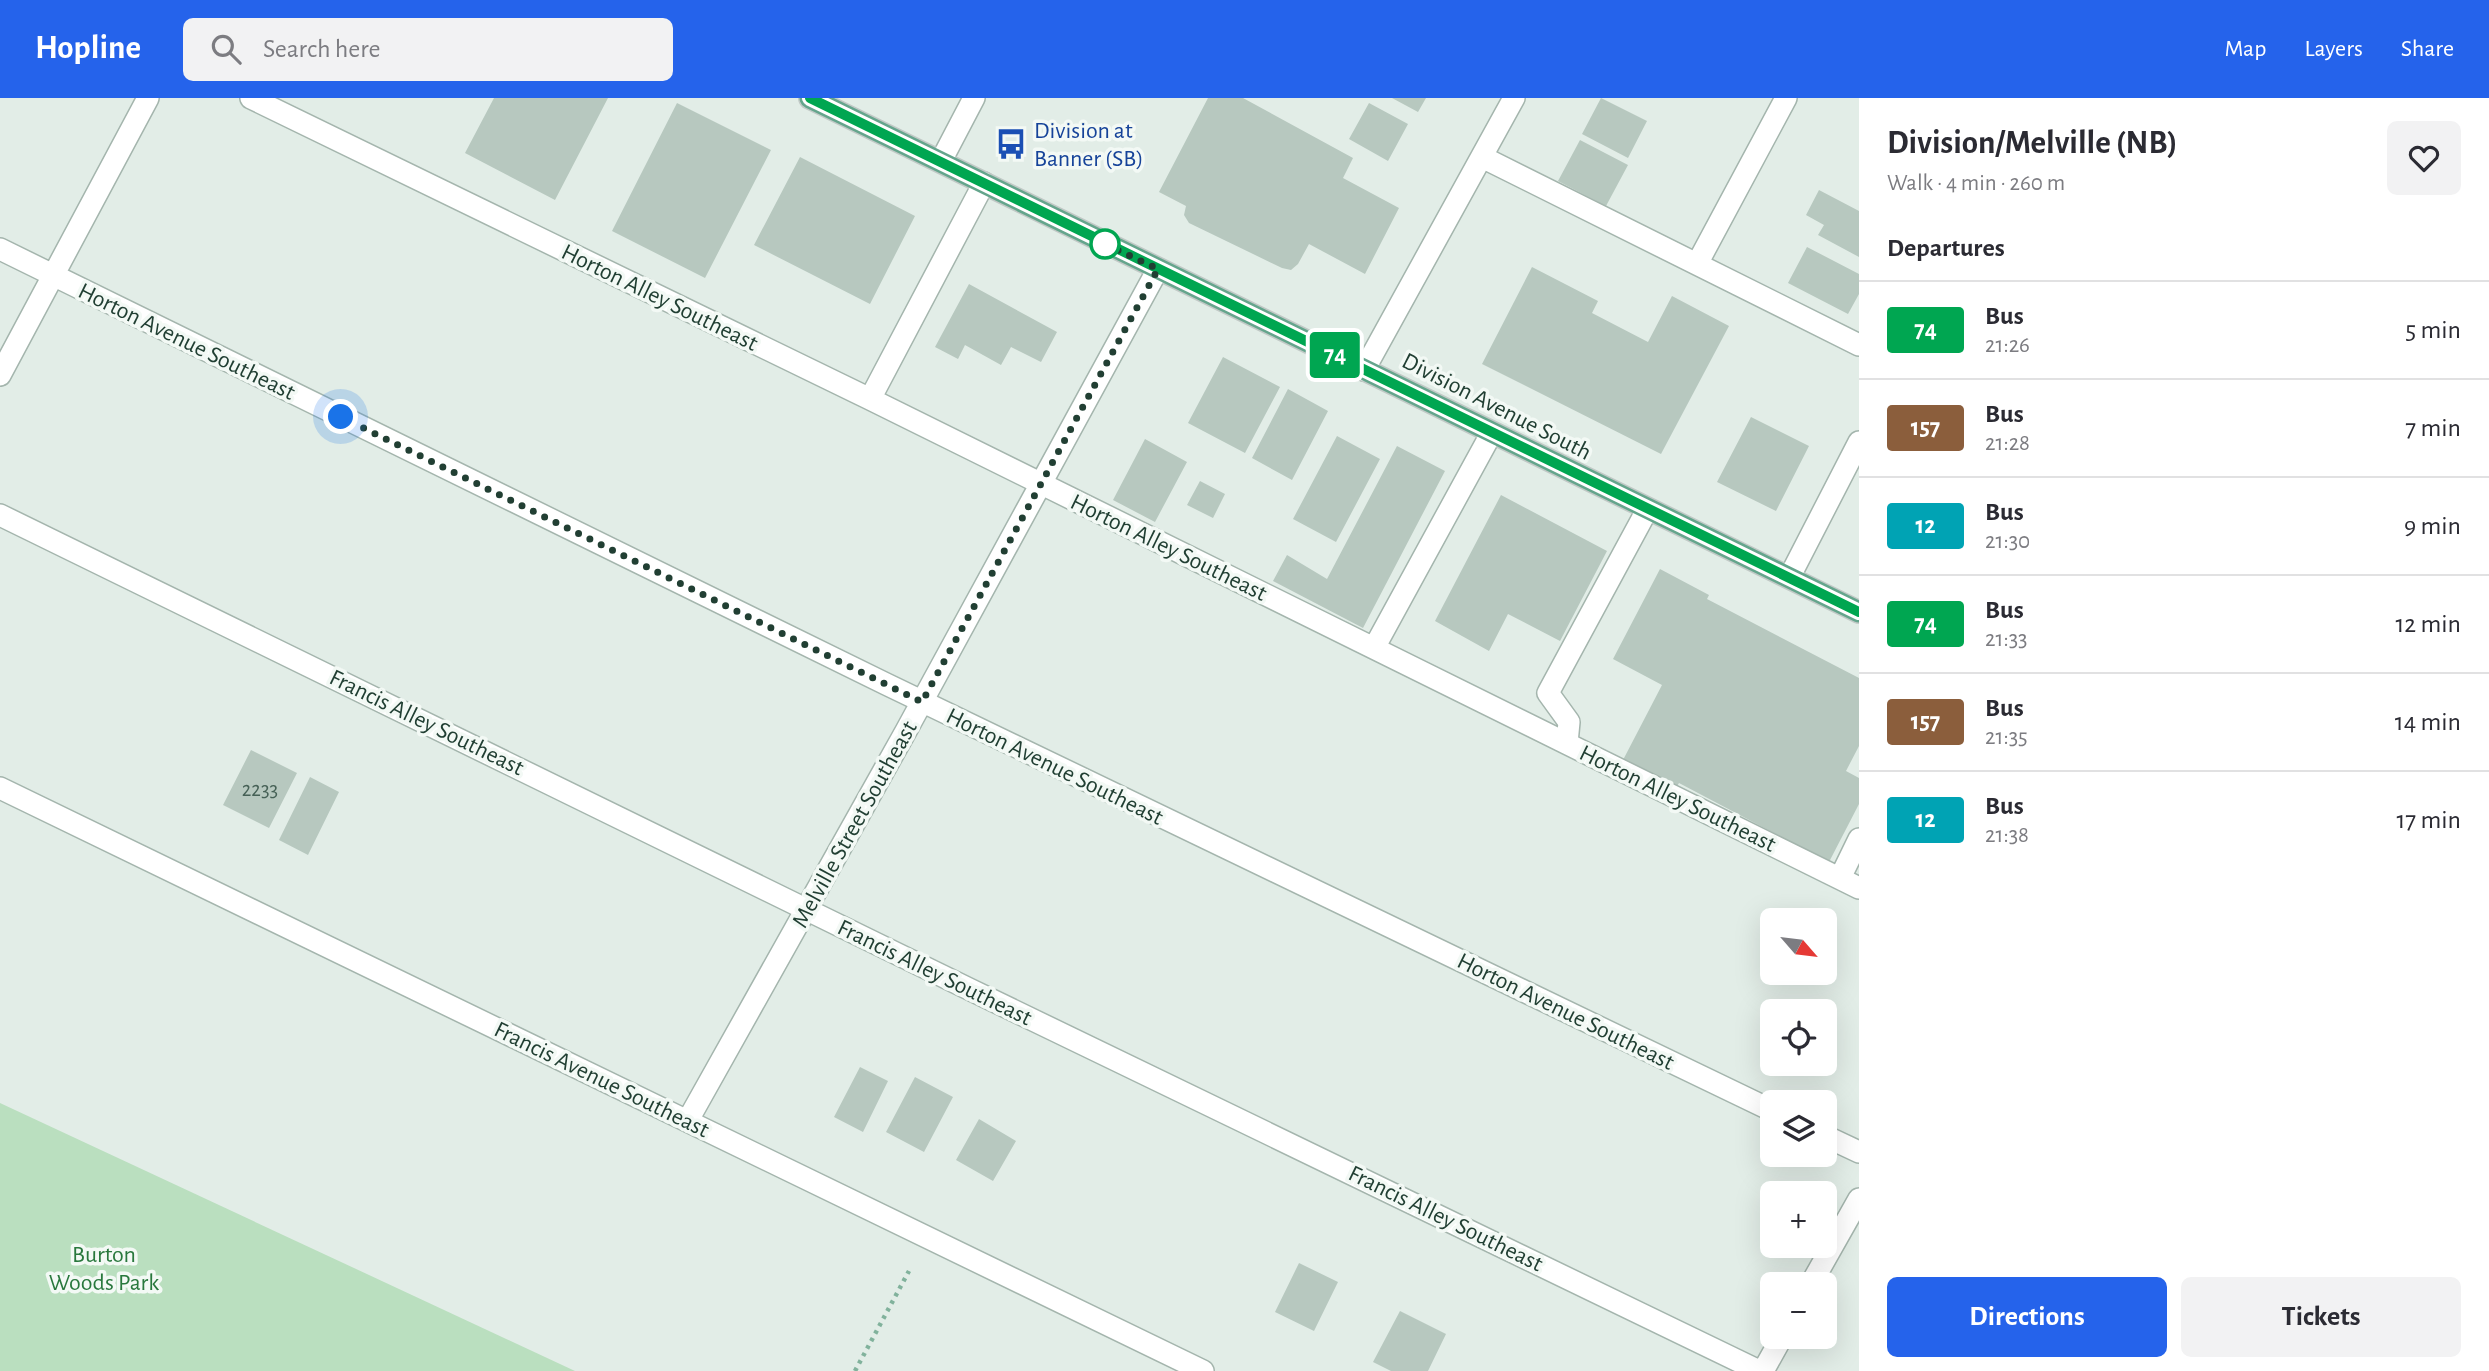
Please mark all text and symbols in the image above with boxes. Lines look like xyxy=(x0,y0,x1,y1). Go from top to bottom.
search box xyxy=(183,18,673,81)
icon: search xyxy=(207,30,245,68)
text: Hopline xyxy=(35,32,141,65)
text: Search here xyxy=(263,36,381,62)
text: Map xyxy=(2224,37,2266,61)
text: Layers xyxy=(2304,37,2363,61)
text: Share xyxy=(2401,37,2454,61)
place label: Division at Banner (SB) xyxy=(1034,119,1144,171)
button: heart xyxy=(2387,121,2461,195)
bus stop icon: Division at Banner (SB) xyxy=(994,127,1028,161)
text: Division/Melville (NB) xyxy=(1887,127,2178,160)
text: Walk · 4 min · 260 m xyxy=(1887,172,2065,195)
unlabelled marker xyxy=(1090,229,1120,259)
text: Departures xyxy=(1887,235,2005,261)
street label: Horton Alley Southeast xyxy=(558,240,762,356)
street label: Horton Avenue Southeast xyxy=(74,279,299,405)
text: Bus xyxy=(1985,303,2024,329)
text: 5 min xyxy=(2405,317,2461,343)
text: 74 xyxy=(1914,318,1937,342)
line badge: 74 xyxy=(1304,332,1366,378)
text: 21:26 xyxy=(1985,334,2030,357)
text: 74 xyxy=(1324,343,1346,367)
street label: Division Avenue South xyxy=(1398,349,1595,465)
your location xyxy=(323,399,358,434)
text: Bus xyxy=(1985,401,2024,427)
text: 7 min xyxy=(2405,415,2461,441)
text: 157 xyxy=(1911,416,1940,440)
text: 21:28 xyxy=(1985,432,2030,455)
street label: Horton Alley Southeast xyxy=(1067,490,1271,606)
text: Bus xyxy=(1985,499,2024,525)
text: 9 min xyxy=(2404,513,2461,539)
text: 12 xyxy=(1916,514,1935,538)
text: 21:30 xyxy=(1985,530,2030,553)
text: Bus xyxy=(1985,597,2024,623)
text: 12 min xyxy=(2395,611,2461,637)
text: 74 xyxy=(1914,612,1937,636)
text: 21:33 xyxy=(1985,628,2028,651)
street label: Francis Alley Southeast xyxy=(326,665,528,780)
text: Bus xyxy=(1985,695,2024,721)
street label: Horton Avenue Southeast xyxy=(942,704,1167,830)
text: 14 min xyxy=(2395,709,2461,735)
text: 157 xyxy=(1911,710,1940,734)
street label: Melville Street Southeast xyxy=(788,717,922,932)
text: 21:35 xyxy=(1985,726,2028,749)
street label: Horton Alley Southeast xyxy=(1576,741,1780,857)
house number: 2233 xyxy=(242,779,278,800)
text: Bus xyxy=(1985,793,2024,819)
text: 17 min xyxy=(2396,807,2461,833)
text: 12 xyxy=(1916,808,1935,832)
text: 21:38 xyxy=(1985,824,2029,847)
north arrow xyxy=(1760,908,1838,985)
map controls xyxy=(1760,908,1837,1349)
street label: Francis Alley Southeast xyxy=(834,915,1036,1030)
street label: Horton Avenue Southeast xyxy=(1453,949,1678,1075)
button: locate xyxy=(1760,999,1837,1076)
street label: Francis Avenue Southeast xyxy=(490,1017,713,1143)
button: layers xyxy=(1760,1090,1837,1167)
street label: Francis Alley Southeast xyxy=(1345,1161,1547,1276)
button: + xyxy=(1760,1181,1837,1258)
park label: Burton Woods Park xyxy=(49,1243,159,1295)
button: − xyxy=(1760,1272,1837,1349)
button: Directions xyxy=(1887,1277,2167,1357)
button: Tickets xyxy=(2181,1277,2461,1357)

